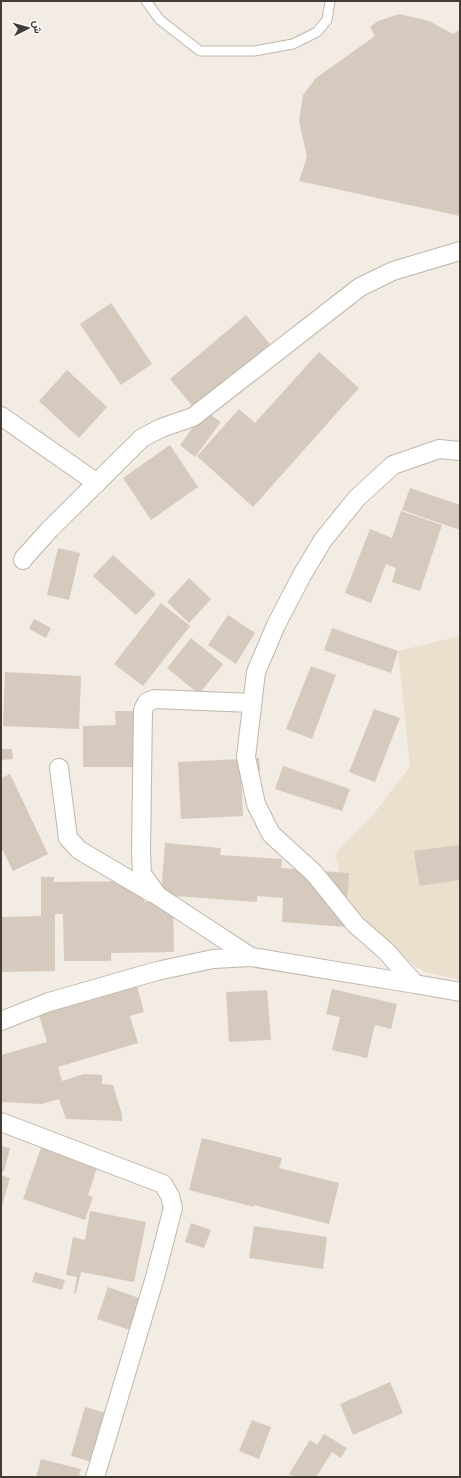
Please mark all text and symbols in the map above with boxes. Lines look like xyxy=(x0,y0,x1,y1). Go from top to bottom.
north arrow xyxy=(8,8,48,48)
text: ش xyxy=(30,20,45,34)

